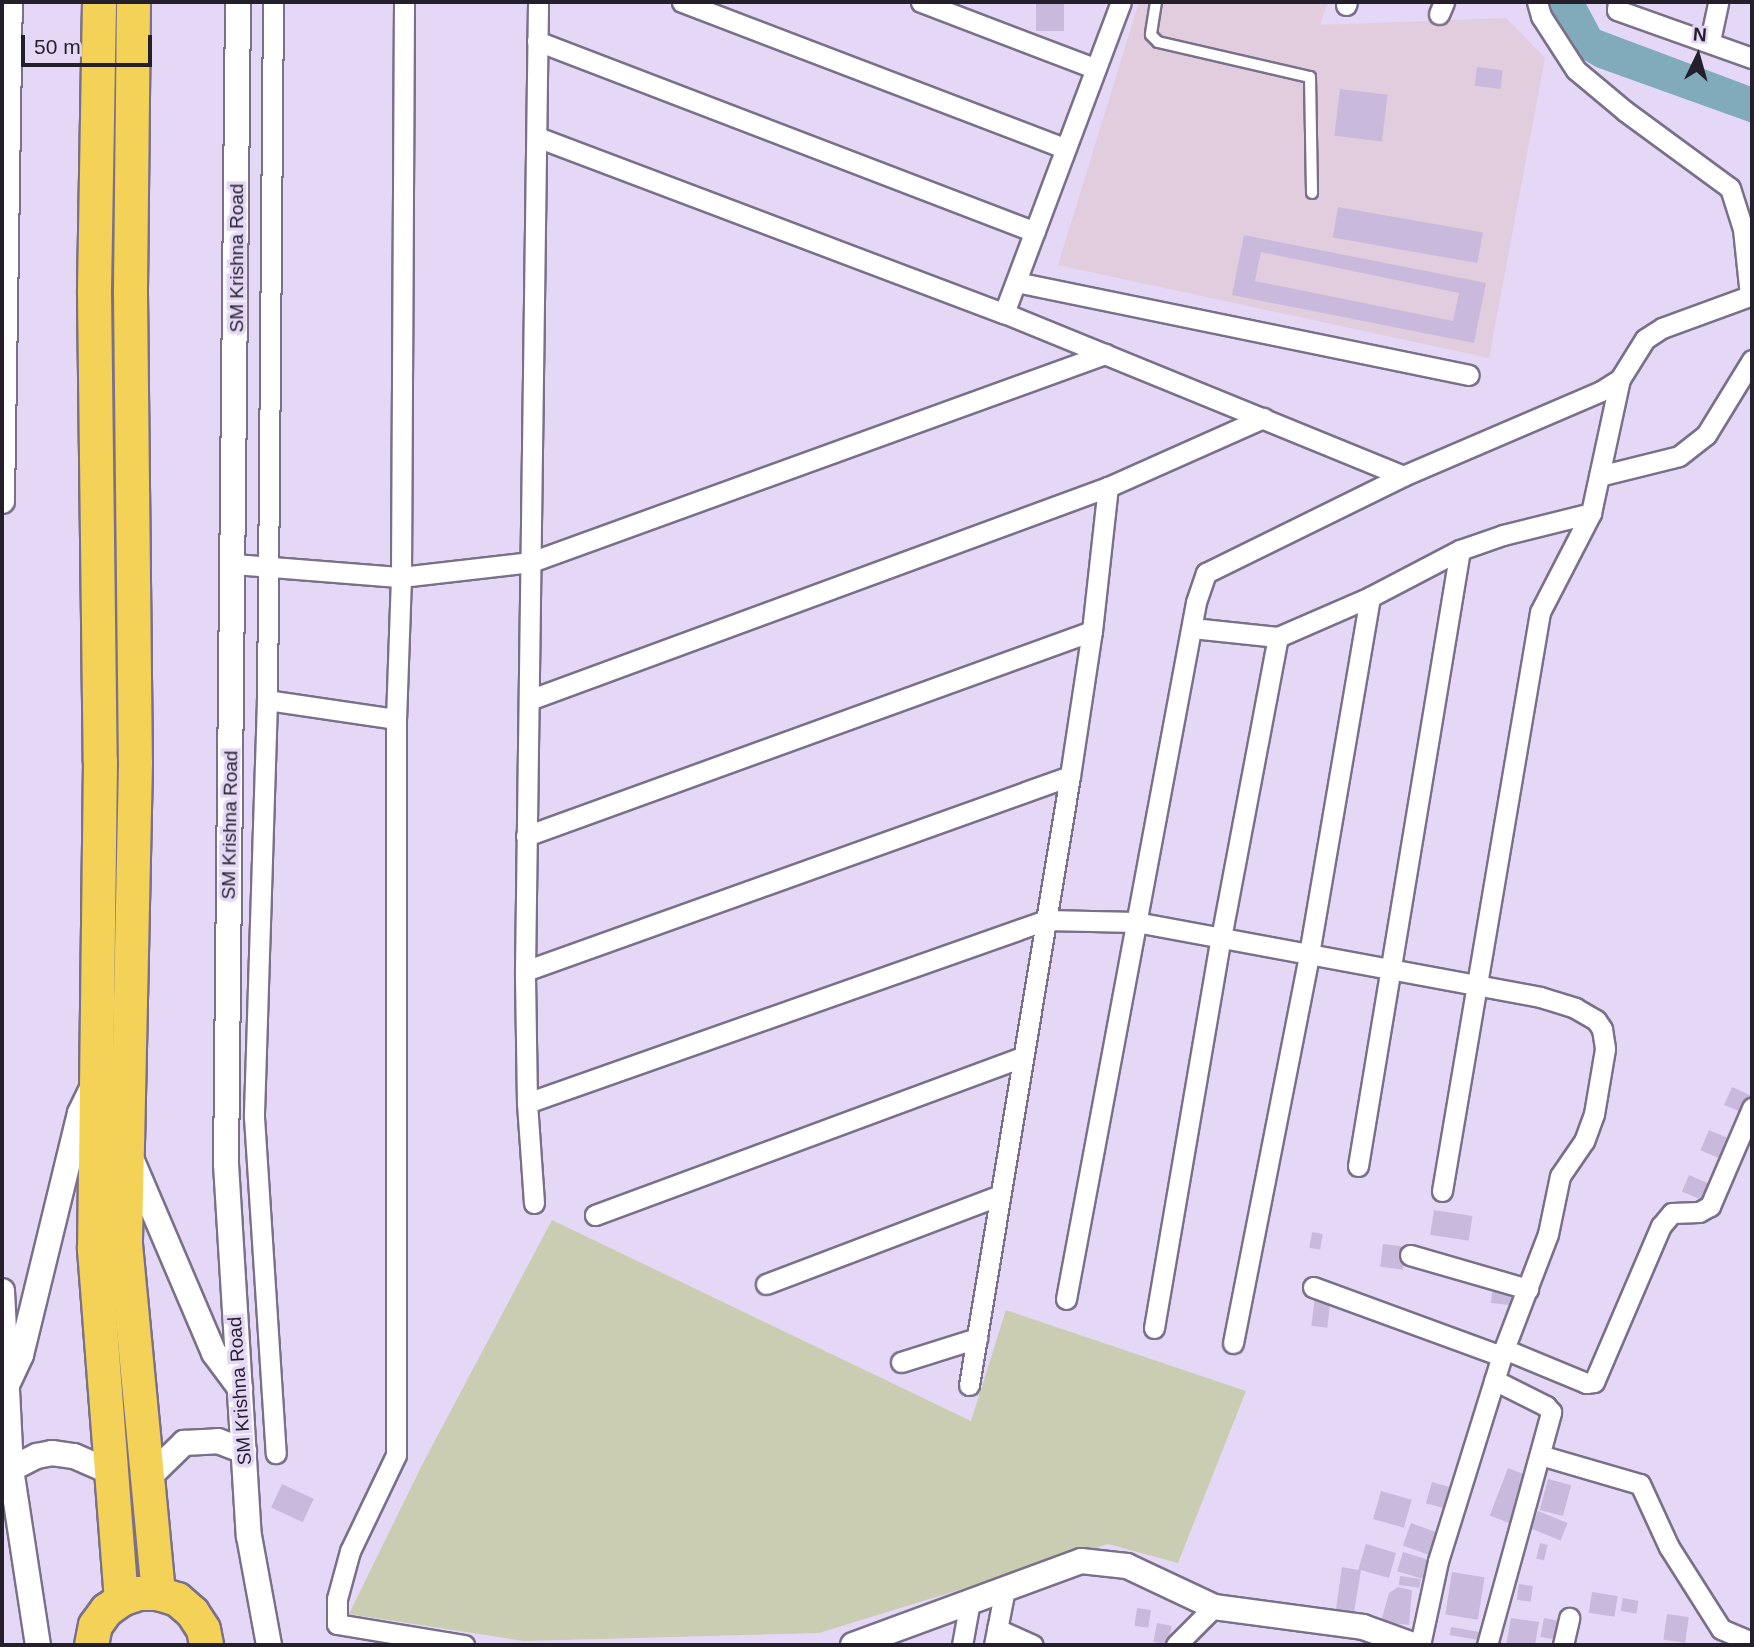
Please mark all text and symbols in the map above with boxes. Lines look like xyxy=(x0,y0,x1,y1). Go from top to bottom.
scale bar xyxy=(24,21,156,65)
north arrow xyxy=(1663,21,1733,91)
text: N xyxy=(1692,24,1708,46)
text: 50 m xyxy=(34,35,81,58)
street label: SM Krishna Road xyxy=(226,184,248,332)
street label: SM Krishna Road xyxy=(217,750,243,900)
street label: SM Krishna Road xyxy=(223,1316,257,1466)

